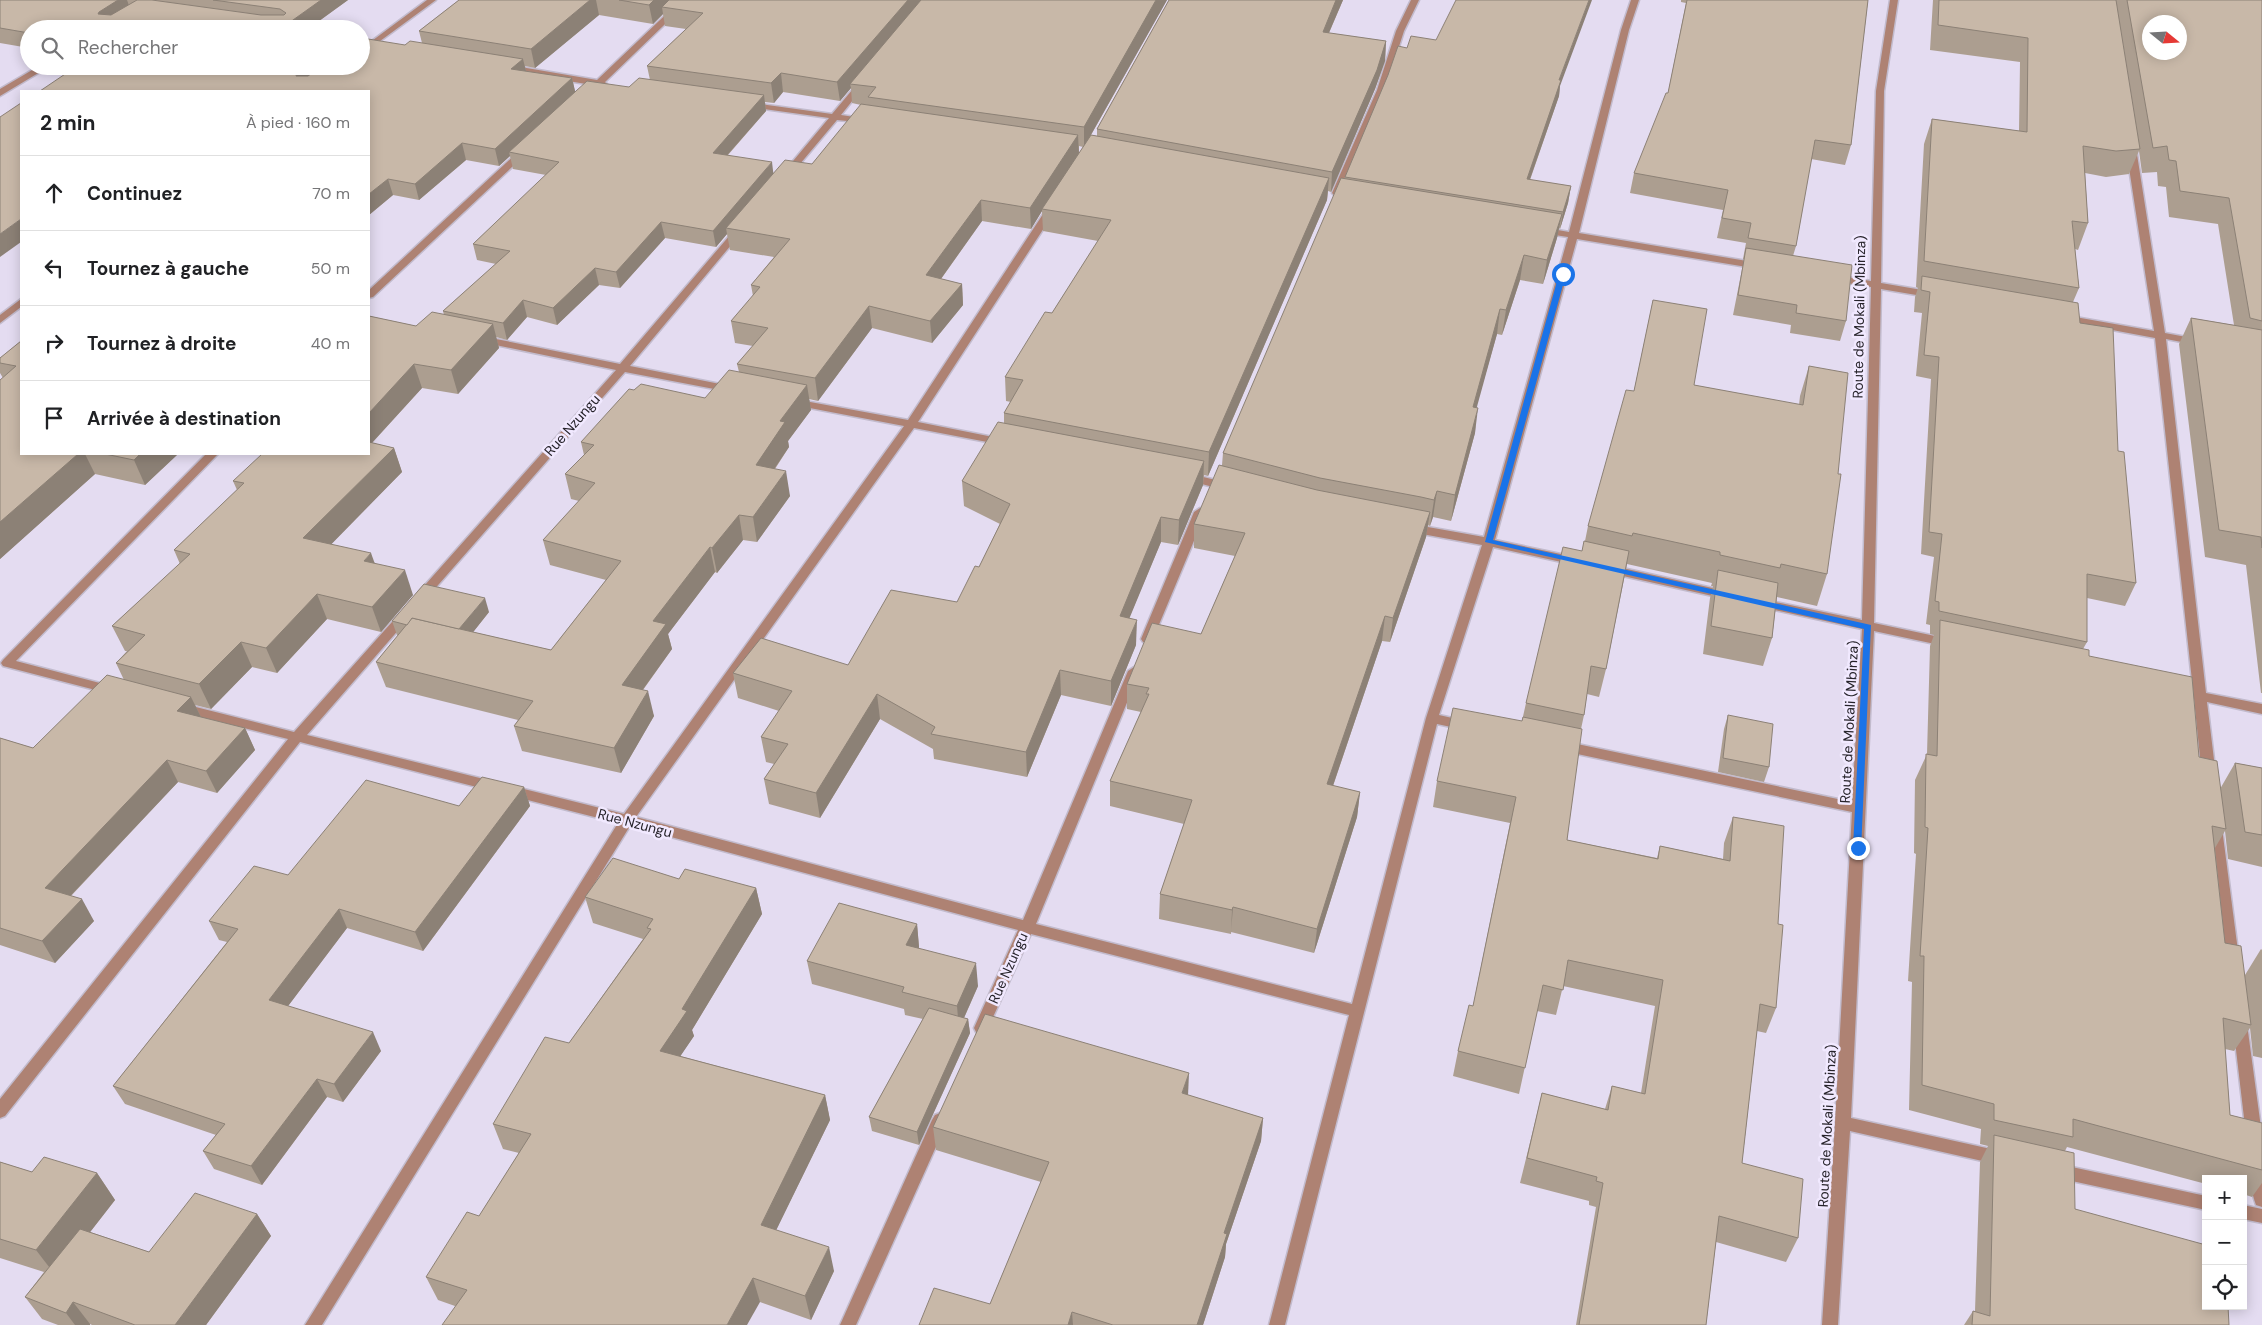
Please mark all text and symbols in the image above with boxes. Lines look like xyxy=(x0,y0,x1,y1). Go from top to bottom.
north arrow xyxy=(2142,15,2187,60)
search box xyxy=(20,20,370,75)
icon: search xyxy=(38,34,66,62)
text: Rechercher xyxy=(78,35,178,60)
text: 2 min xyxy=(40,109,96,137)
text: À pied · 160 m xyxy=(246,112,350,133)
icon: ahead xyxy=(40,179,68,207)
text: Continuez xyxy=(87,181,182,206)
text: 70 m xyxy=(312,183,350,204)
street label: Route de Mokali (Mbinza) xyxy=(1849,235,1869,399)
icon: left xyxy=(40,254,68,282)
text: Tournez à gauche xyxy=(87,256,249,281)
text: 50 m xyxy=(311,258,350,279)
route start xyxy=(1552,263,1575,286)
icon: right xyxy=(40,329,68,357)
text: Tournez à droite xyxy=(87,331,237,356)
text: 40 m xyxy=(311,333,350,354)
street label: Rue Nzungu xyxy=(540,390,604,460)
icon: arrive xyxy=(40,404,68,432)
text: Arrivée à destination xyxy=(87,406,281,431)
street label: Route de Mokali (Mbinza) xyxy=(1836,640,1862,804)
street label: Rue Nzungu xyxy=(596,804,674,842)
route end xyxy=(1847,837,1870,860)
street label: Rue Nzungu xyxy=(984,930,1032,1006)
street label: Route de Mokali (Mbinza) xyxy=(1814,1044,1840,1208)
map controls xyxy=(2202,1175,2247,1310)
button: + xyxy=(2202,1175,2247,1220)
button: − xyxy=(2202,1220,2247,1265)
button: locate xyxy=(2202,1265,2247,1310)

